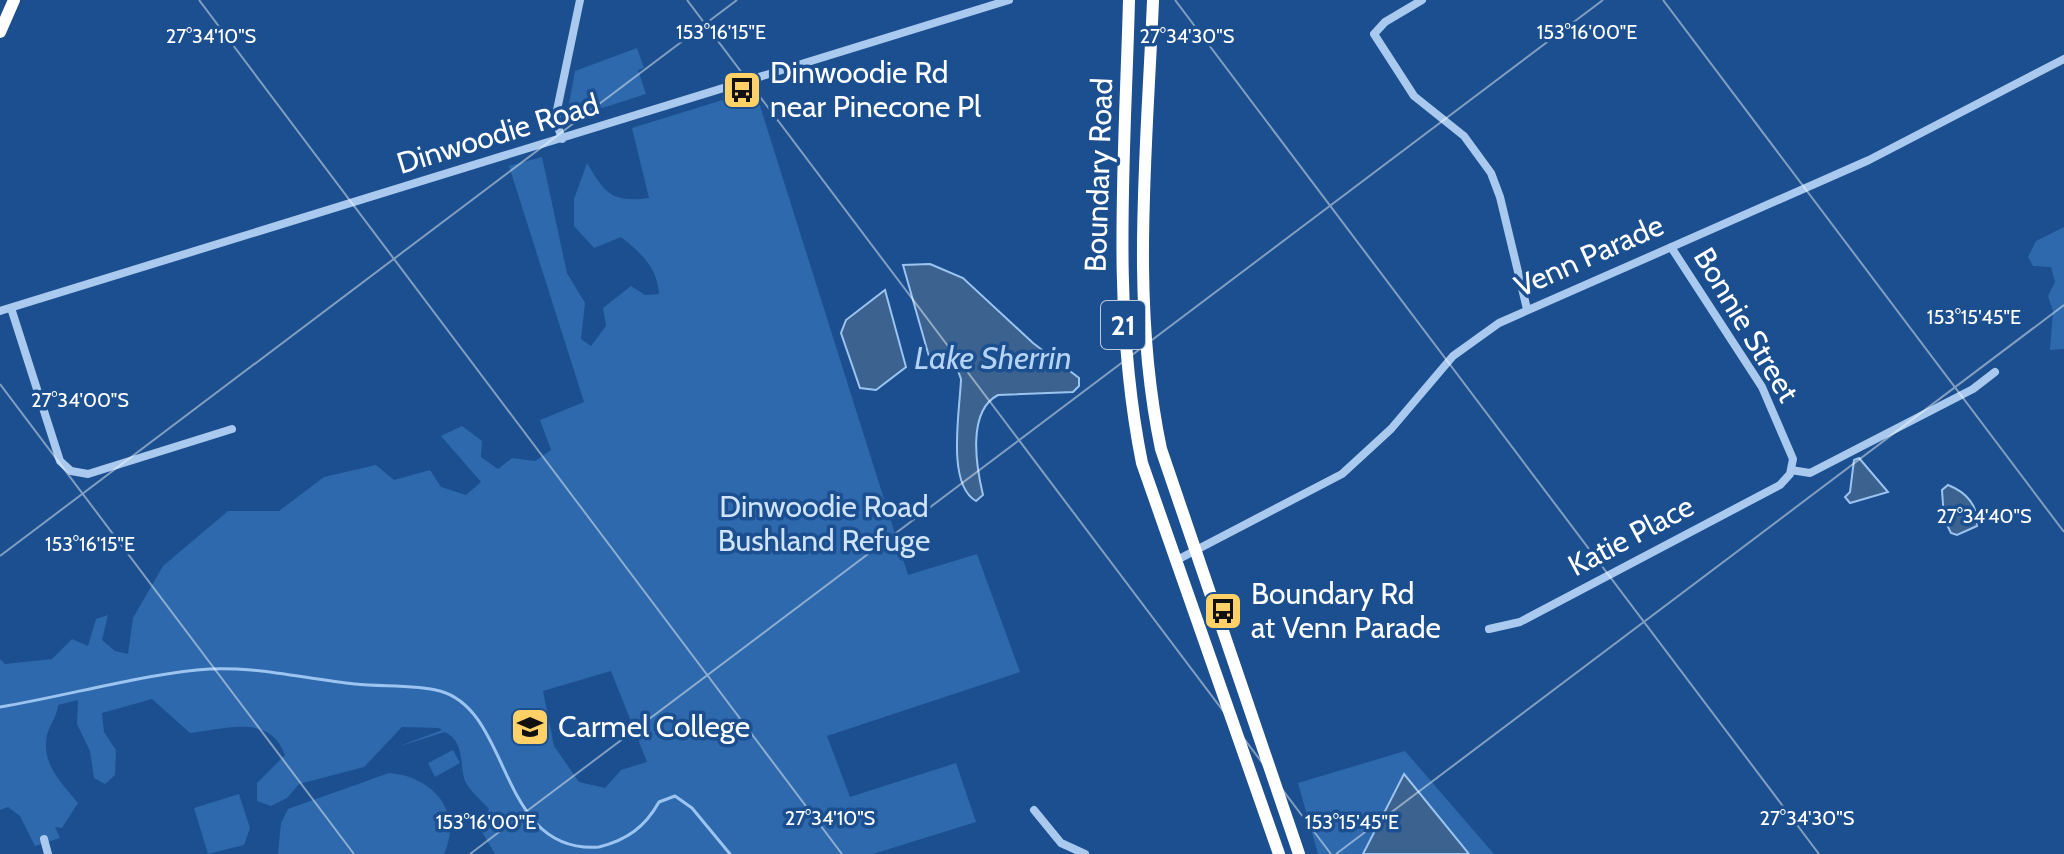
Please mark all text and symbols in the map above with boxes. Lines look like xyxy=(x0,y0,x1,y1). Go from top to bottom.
text: 153°16'15"E xyxy=(676,20,766,44)
text: 153°16'00"E xyxy=(1537,20,1637,44)
text: 27°34'10"S xyxy=(166,24,257,48)
text: 27°34'30"S xyxy=(1140,24,1235,48)
place label: Dinwoodie Rd near Pinecone Pl xyxy=(770,54,981,125)
bus stop icon: Dinwoodie Rd near Pinecone Pl xyxy=(721,69,763,111)
street label: Boundary Road xyxy=(1077,77,1120,273)
street label: Dinwoodie Road xyxy=(392,85,603,182)
street label: Venn Parade xyxy=(1509,206,1669,305)
street label: Bonnie Street xyxy=(1686,241,1807,409)
road number: 21 xyxy=(1101,301,1145,349)
text: 153°15'45"E xyxy=(1927,305,2021,329)
water label: Lake Sherrin xyxy=(914,338,1072,377)
text: 27°34'00"S xyxy=(31,388,129,412)
street label: Katie Place xyxy=(1562,487,1700,584)
park label: Dinwoodie Road Bushland Refuge xyxy=(718,488,930,559)
text: 27°34'40"S xyxy=(1936,504,2032,528)
text: 153°16'15"E xyxy=(45,532,135,556)
place label: Boundary Rd at Venn Parade xyxy=(1251,575,1441,646)
bus stop icon: Boundary Rd at Venn Parade xyxy=(1202,590,1244,632)
school or university icon: Carmel College xyxy=(509,706,551,748)
place label: Carmel College xyxy=(558,708,750,745)
text: 27°34'10"S xyxy=(785,806,876,830)
text: 27°34'30"S xyxy=(1760,806,1855,830)
text: 153°16'00"E xyxy=(436,810,536,834)
text: 153°15'45"E xyxy=(1305,810,1399,834)

